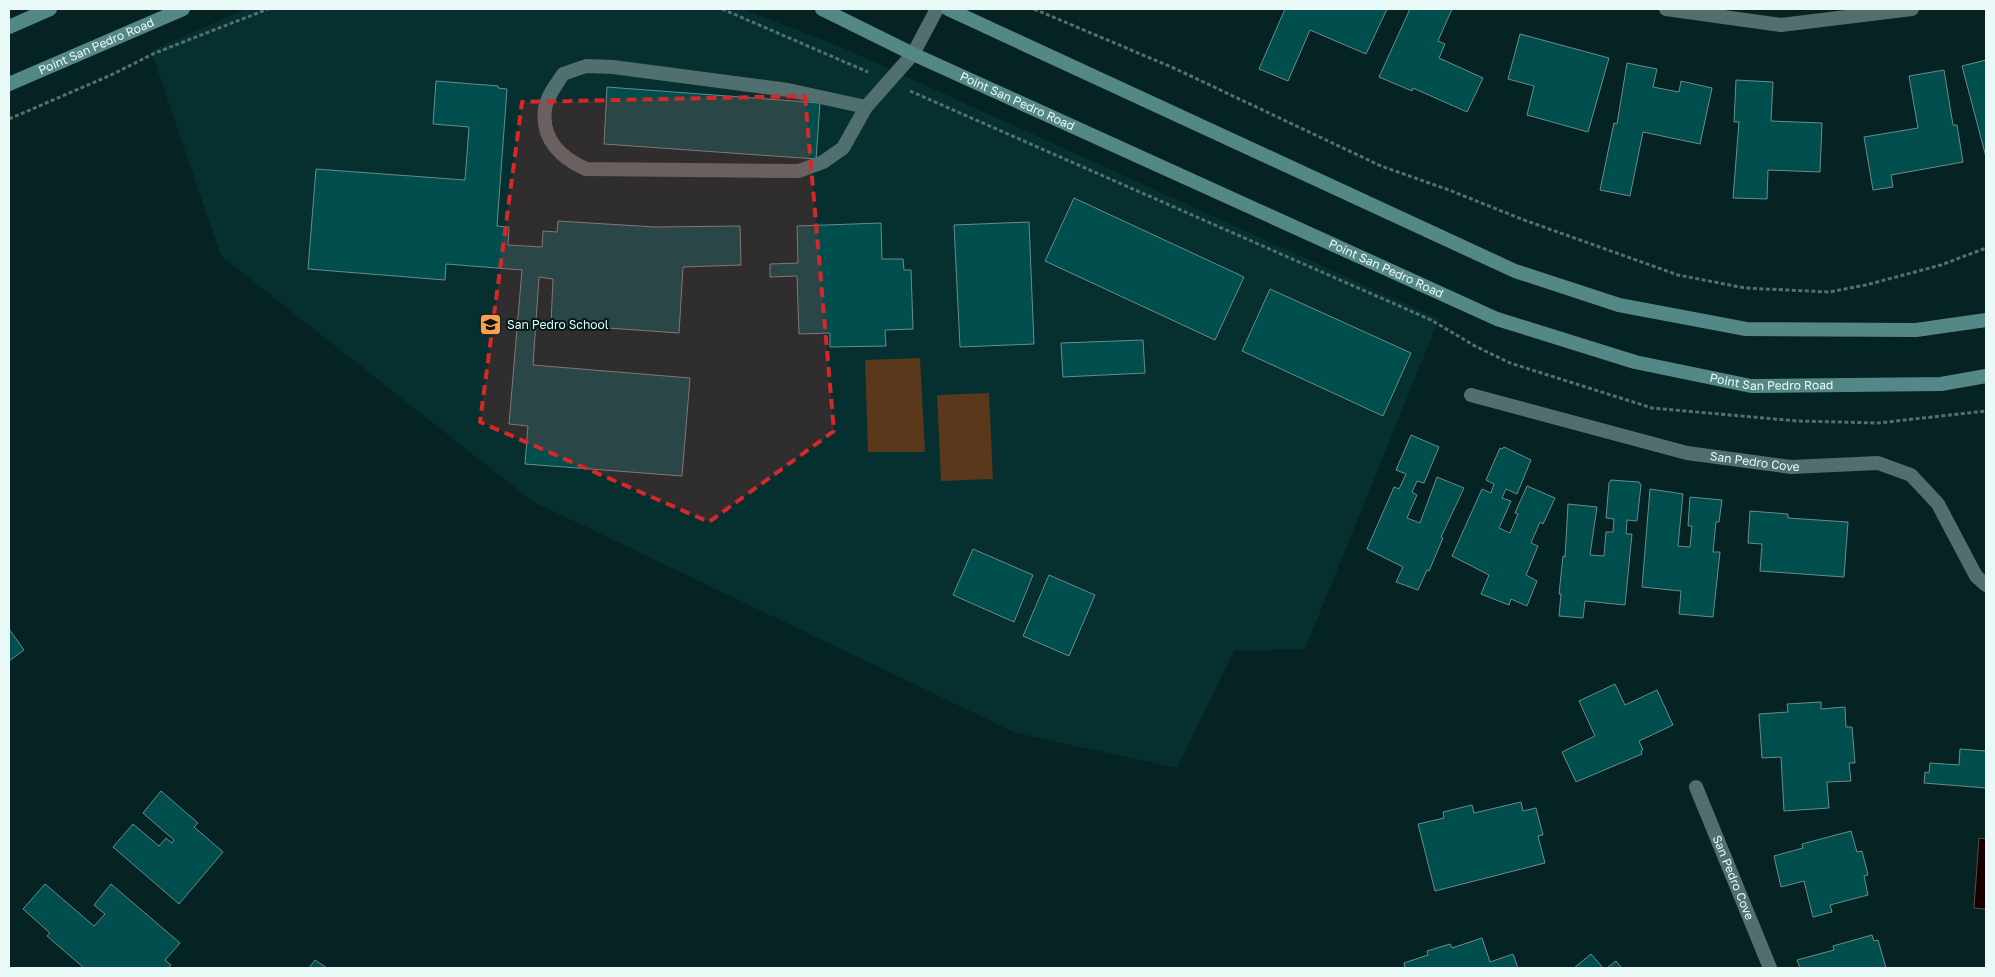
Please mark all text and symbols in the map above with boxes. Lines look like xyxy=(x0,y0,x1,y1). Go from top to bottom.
street label: Point San Pedro Road xyxy=(36,14,156,77)
street label: Point San Pedro Road xyxy=(958,68,1077,133)
street label: Point San Pedro Road xyxy=(1326,236,1446,301)
school or university icon: San Pedro School xyxy=(479,313,503,337)
place label: San Pedro School xyxy=(507,317,609,332)
street label: Point San Pedro Road xyxy=(1708,370,1833,393)
street label: San Pedro Cove xyxy=(1709,448,1800,474)
street label: San Pedro Cove xyxy=(1710,833,1758,922)

